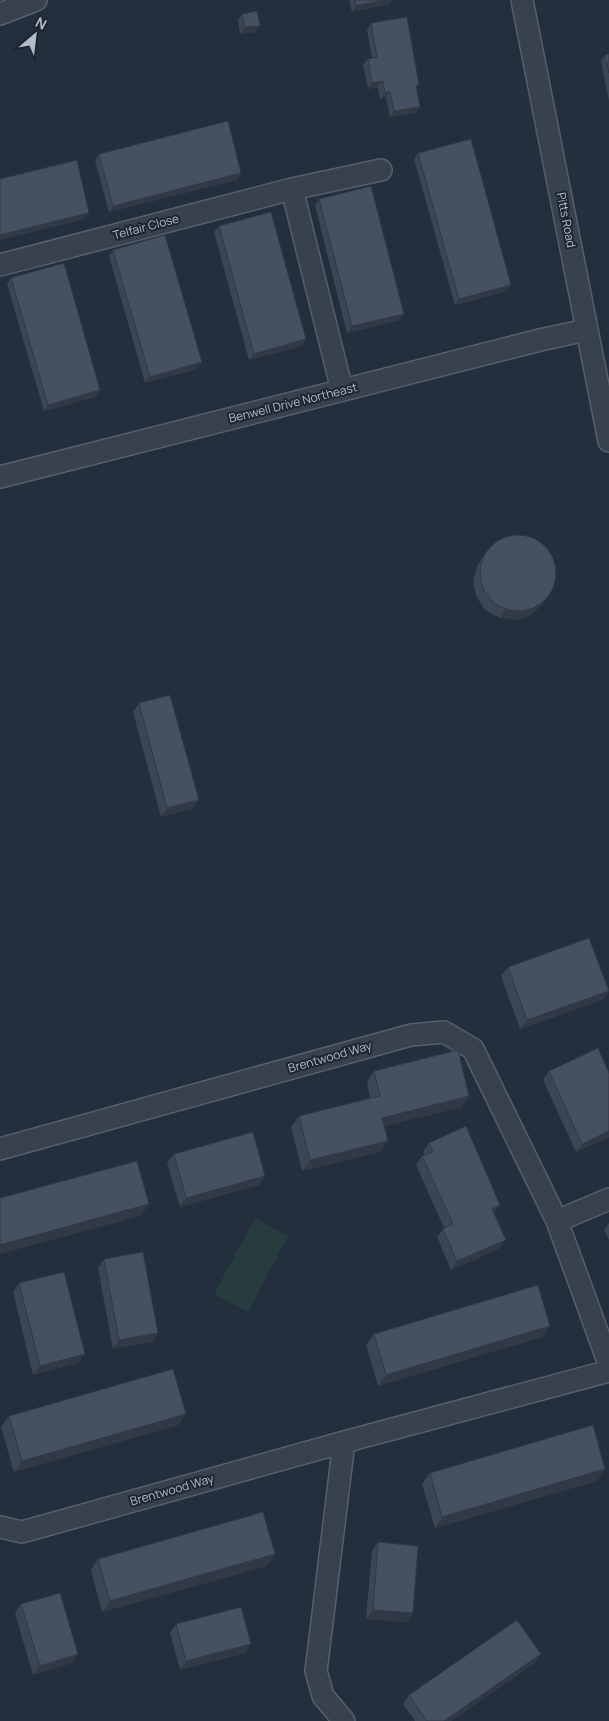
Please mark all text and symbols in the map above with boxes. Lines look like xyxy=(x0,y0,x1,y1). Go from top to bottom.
north arrow xyxy=(10,10,60,60)
text: N xyxy=(32,12,50,34)
street label: Pitts Road xyxy=(553,191,580,249)
street label: Telfair Close xyxy=(111,210,181,244)
street label: Benwell Drive Northeast xyxy=(227,378,359,427)
street label: Brentwood Way xyxy=(286,1036,374,1077)
street label: Brentwood Way xyxy=(128,1469,216,1510)

